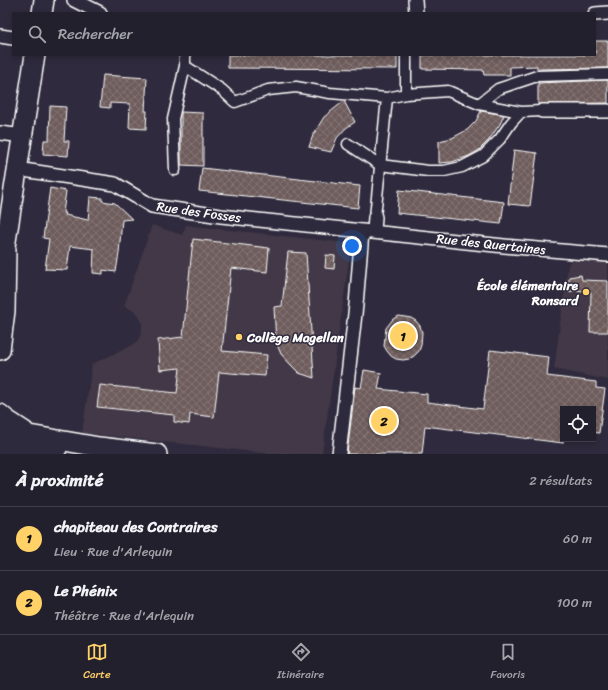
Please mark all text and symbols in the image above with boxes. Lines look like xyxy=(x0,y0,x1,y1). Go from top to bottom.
search box xyxy=(12,12,596,56)
text: Rechercher xyxy=(58,21,133,47)
icon: search xyxy=(26,23,48,45)
street label: Rue des Fosses xyxy=(155,195,243,229)
street label: Rue des Quertaines xyxy=(435,227,547,261)
your location xyxy=(342,236,362,256)
place label: École élémentaire Ronsard xyxy=(477,274,579,312)
marker: École élémentaire Ronsard xyxy=(581,287,591,297)
pin: 1 xyxy=(390,321,416,351)
place label: Collège Magellan xyxy=(246,326,345,349)
marker: Collège Magellan xyxy=(234,332,244,342)
pin: 2 xyxy=(371,406,397,436)
map controls xyxy=(560,406,596,442)
button: locate xyxy=(560,406,596,442)
text: À proximité xyxy=(16,465,103,495)
text: 2 résultats xyxy=(529,469,592,492)
text: chapiteau des Contraires xyxy=(54,514,218,540)
text: 1 xyxy=(26,527,32,550)
text: 60 m xyxy=(563,527,592,550)
text: Lieu · Rue d'Arlequin xyxy=(54,540,172,563)
text: Le Phénix xyxy=(54,578,117,604)
text: 2 xyxy=(25,591,33,614)
text: 100 m xyxy=(557,591,592,614)
text: Théâtre · Rue d'Arlequin xyxy=(54,604,194,627)
tab: Carte xyxy=(83,641,111,684)
tab: Itinéraire xyxy=(277,641,324,684)
tab: Favoris xyxy=(490,641,525,684)

